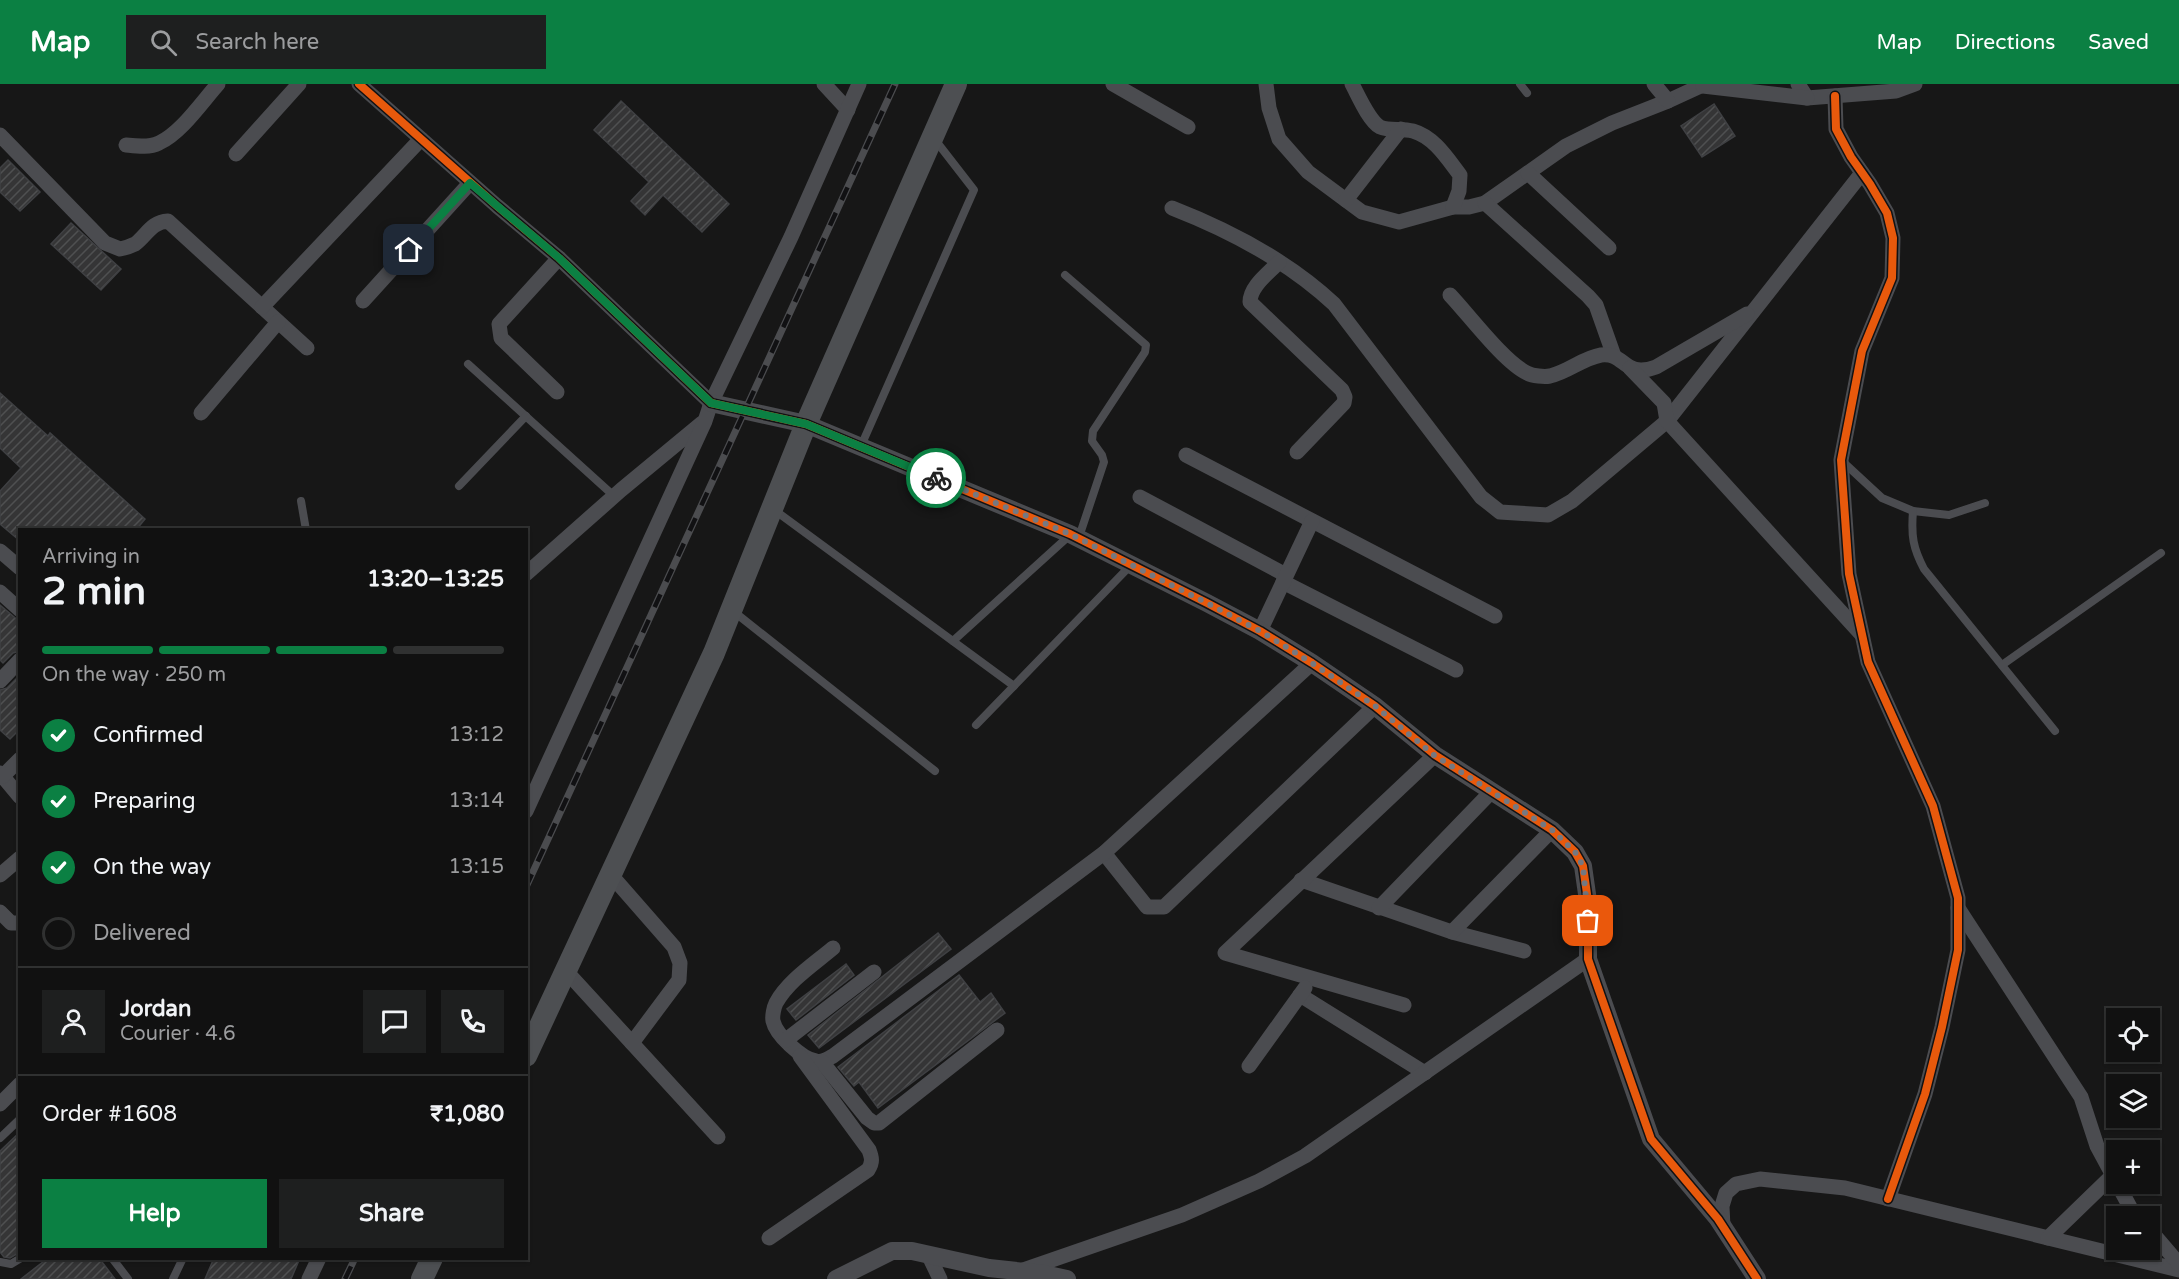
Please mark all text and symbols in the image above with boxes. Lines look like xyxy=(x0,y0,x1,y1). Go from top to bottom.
search box xyxy=(126,15,546,69)
text: Map xyxy=(30,25,90,59)
icon: search xyxy=(147,26,180,59)
text: Search here xyxy=(195,29,319,55)
text: Map xyxy=(1876,30,1922,55)
text: Directions xyxy=(1955,30,2055,55)
text: Saved xyxy=(2088,30,2149,55)
pin xyxy=(383,224,434,275)
icon: home xyxy=(392,233,425,266)
courier xyxy=(906,448,966,508)
icon: bike xyxy=(920,462,953,495)
text: Arriving in xyxy=(42,545,140,569)
text: 13:20–13:25 xyxy=(367,566,504,592)
text: 2 min xyxy=(42,568,146,615)
text: On the way · 250 m xyxy=(42,663,226,687)
icon: check xyxy=(42,719,75,752)
text: Confirmed xyxy=(93,722,203,748)
text: 13:12 xyxy=(449,723,504,747)
icon: check xyxy=(42,785,75,818)
text: Preparing xyxy=(93,788,196,814)
text: 13:14 xyxy=(449,789,504,813)
icon: check xyxy=(42,851,75,884)
text: On the way xyxy=(93,854,211,880)
text: 13:15 xyxy=(449,855,504,879)
pin xyxy=(1562,895,1613,946)
icon: bag xyxy=(1571,904,1604,937)
text: Delivered xyxy=(93,920,191,946)
button: person xyxy=(42,990,105,1053)
button: chat xyxy=(363,990,426,1053)
button: phone xyxy=(441,990,504,1053)
text: Jordan xyxy=(120,996,191,1022)
map controls xyxy=(2106,1008,2160,1260)
button: locate xyxy=(2106,1008,2160,1062)
text: Courier · 4.6 xyxy=(120,1022,235,1046)
button: layers xyxy=(2106,1074,2160,1128)
text: Order #1608 xyxy=(42,1101,177,1127)
text: ₹1,080 xyxy=(430,1101,504,1127)
button: + xyxy=(2106,1140,2160,1194)
button: Help xyxy=(42,1179,267,1248)
button: Share xyxy=(279,1179,504,1248)
button: − xyxy=(2106,1206,2160,1260)

